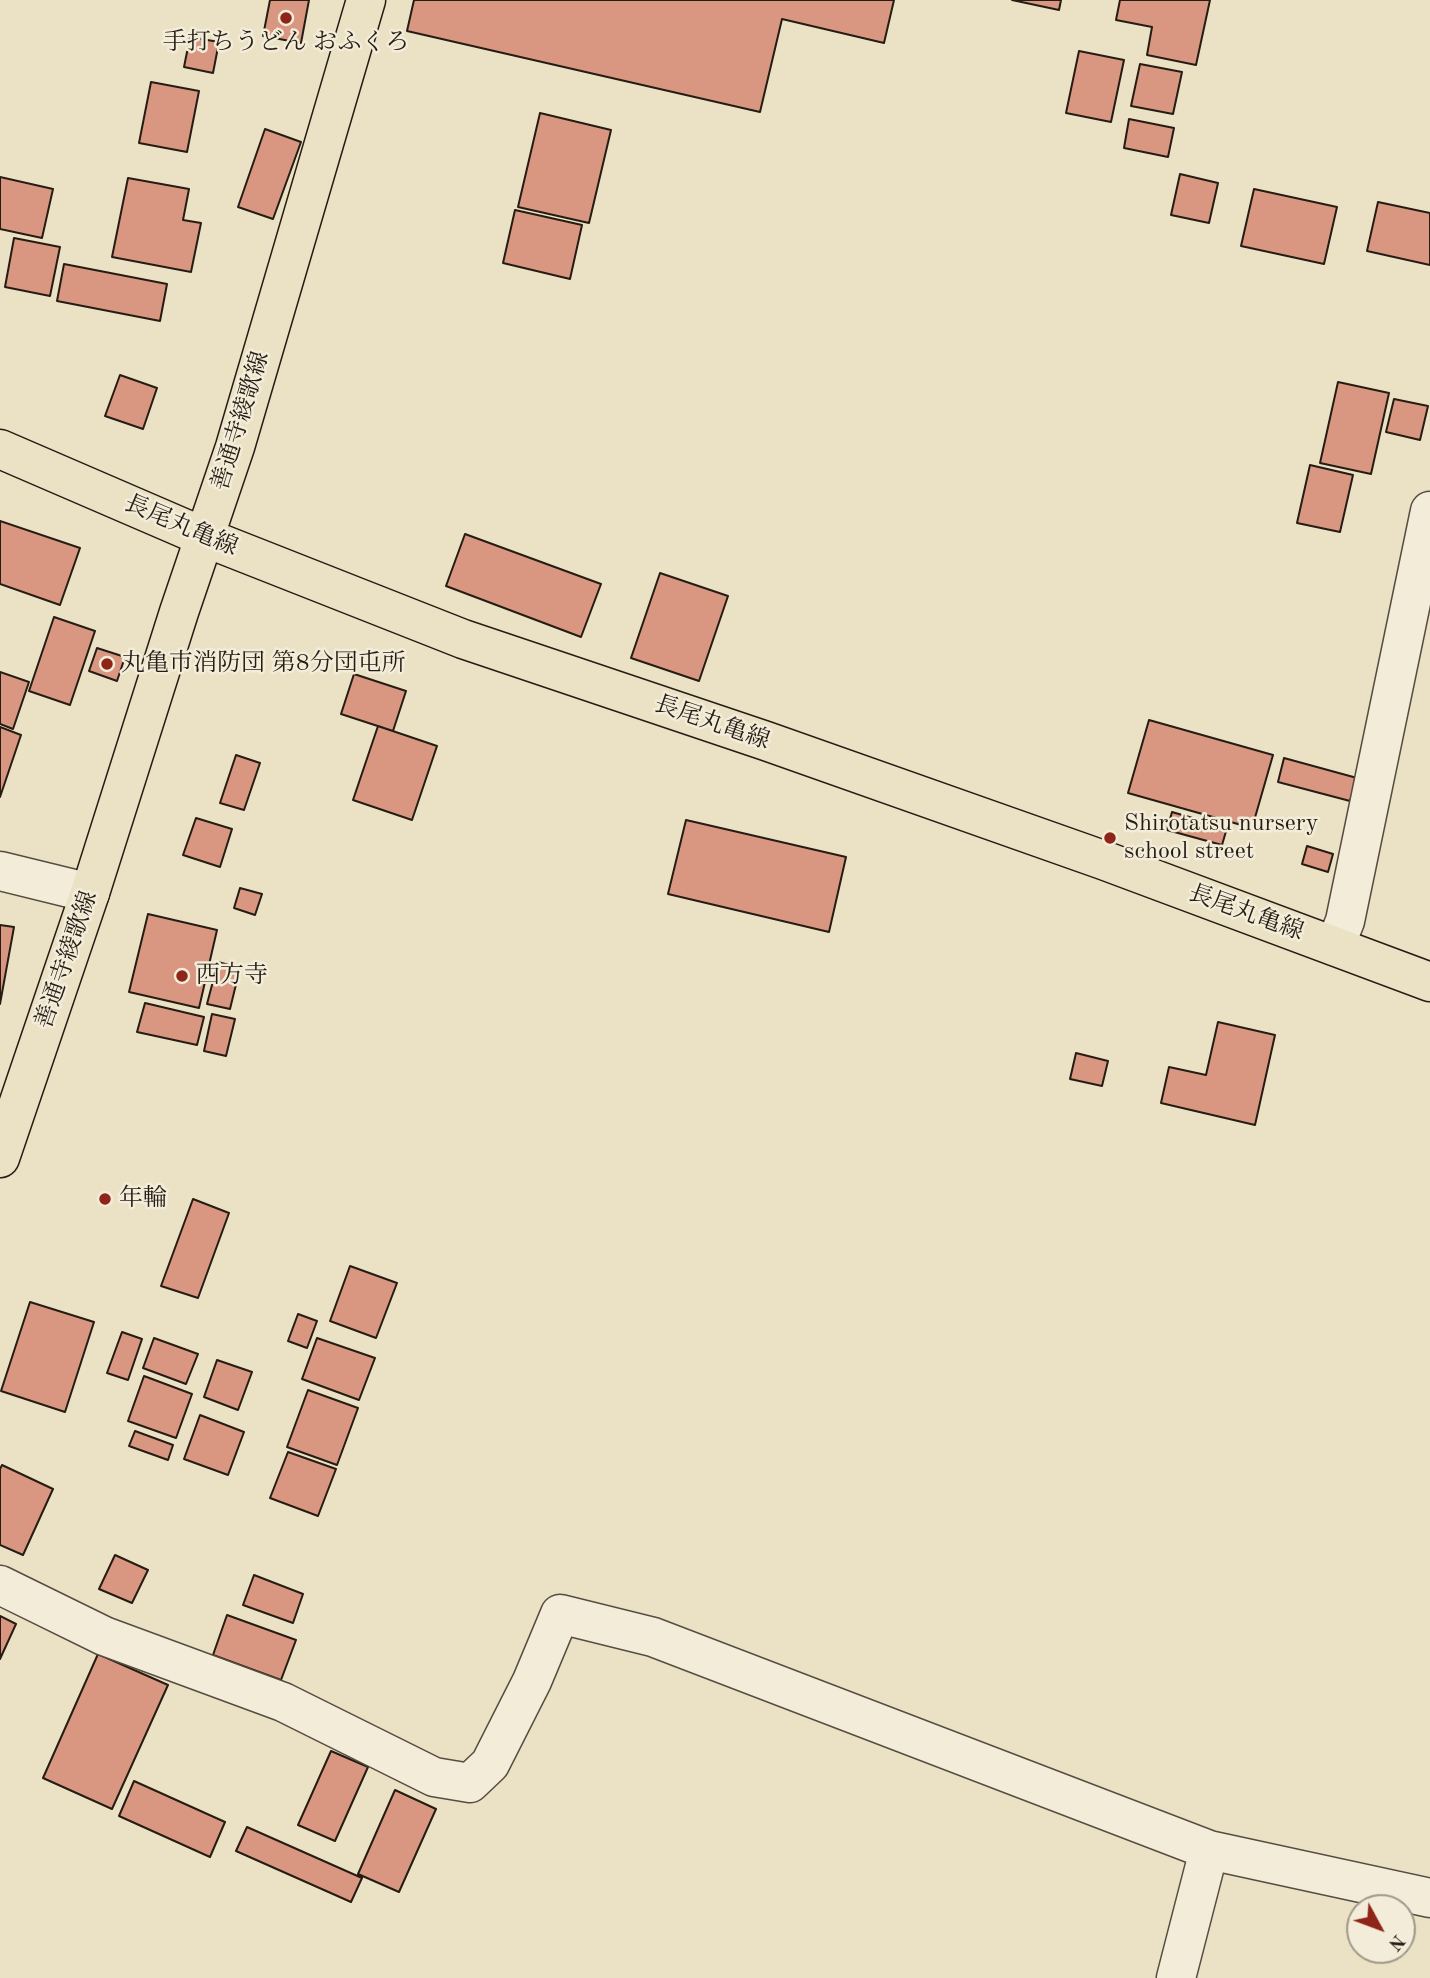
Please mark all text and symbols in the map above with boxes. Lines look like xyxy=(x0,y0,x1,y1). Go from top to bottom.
marker: 手打ちうどん おふくろ xyxy=(278,10,294,26)
place label: 手打ちうどん おふくろ xyxy=(163,29,409,57)
street label: 善通寺綾歌線 xyxy=(206,348,276,494)
street label: 長尾丸亀線 xyxy=(120,489,242,563)
place label: 丸亀市消防団 第8分団屯所 xyxy=(121,650,406,678)
marker: 丸亀市消防団 第8分団屯所 xyxy=(99,656,115,672)
street label: 長尾丸亀線 xyxy=(651,690,773,756)
place label: Shirotatsu nursery school street xyxy=(1124,810,1318,866)
marker: Shirotatsu nursery school street xyxy=(1102,830,1118,846)
street label: 長尾丸亀線 xyxy=(1185,879,1307,947)
street label: 善通寺綾歌線 xyxy=(30,887,104,1033)
place label: 西方寺 xyxy=(196,962,268,990)
marker: 西方寺 xyxy=(174,968,190,984)
place label: 年輪 xyxy=(119,1185,167,1213)
marker: 年輪 xyxy=(97,1191,113,1207)
north arrow xyxy=(1346,1894,1416,1964)
text: N xyxy=(1384,1930,1408,1954)

